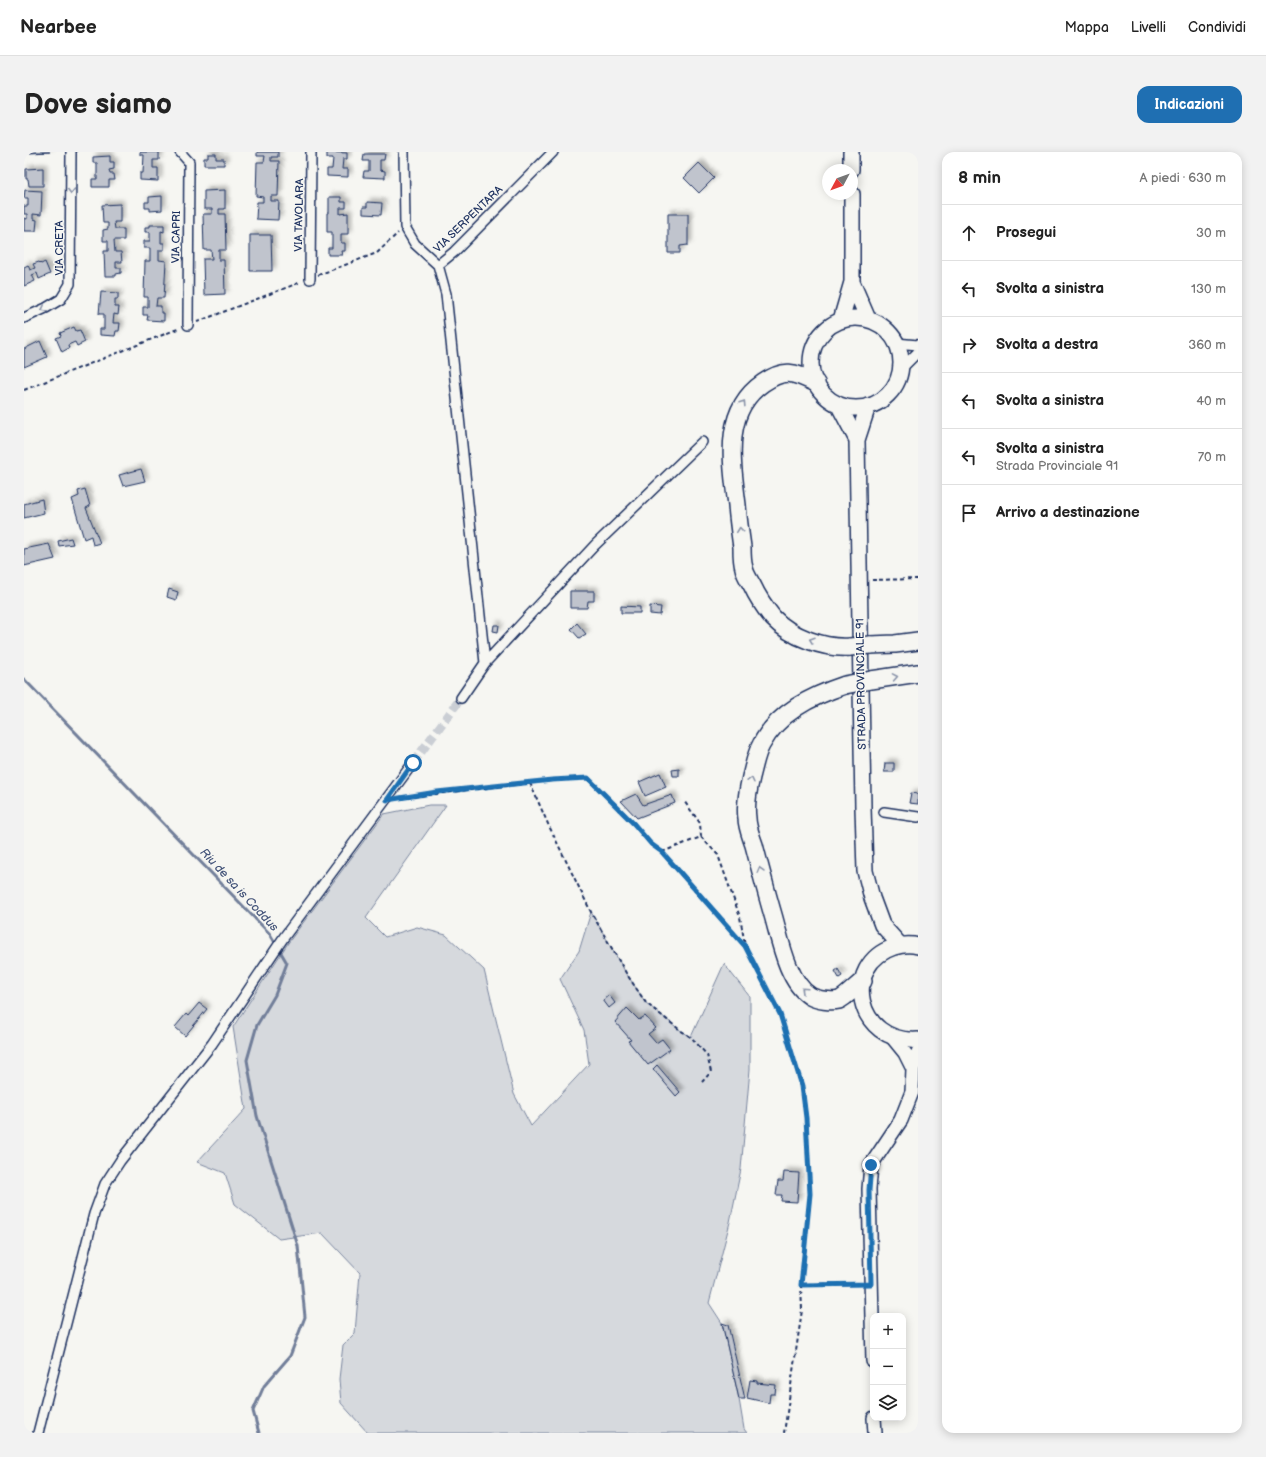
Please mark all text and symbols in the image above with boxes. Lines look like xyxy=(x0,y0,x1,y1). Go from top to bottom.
text: Nearbee xyxy=(20,16,97,39)
text: Mappa xyxy=(1065,19,1109,36)
text: Livelli xyxy=(1131,19,1166,36)
text: Condividi xyxy=(1188,19,1246,36)
button: Indicazioni xyxy=(1137,86,1242,123)
text: Dove siamo xyxy=(24,88,172,121)
north arrow xyxy=(822,164,858,200)
text: 8 min xyxy=(958,168,1001,188)
text: A piedi · 630 m xyxy=(1139,170,1226,186)
street label: VIA TAVOLARA xyxy=(292,178,306,252)
street label: VIA SERPENTARA xyxy=(431,183,505,255)
one-way arrow xyxy=(67,188,75,194)
street label: VIA CAPRI xyxy=(169,210,183,263)
street label: VIA CRETA xyxy=(53,220,66,276)
icon: ahead xyxy=(958,222,980,244)
text: Prosegui xyxy=(996,223,1056,242)
text: 30 m xyxy=(1196,225,1226,241)
icon: left xyxy=(958,278,980,300)
text: Svolta a sinistra xyxy=(996,279,1104,298)
text: 130 m xyxy=(1191,281,1226,297)
one-way arrow xyxy=(41,304,49,311)
icon: right xyxy=(958,334,980,356)
text: Svolta a destra xyxy=(996,335,1098,354)
text: 360 m xyxy=(1188,337,1226,353)
icon: left xyxy=(958,390,980,412)
text: Svolta a sinistra xyxy=(996,391,1104,410)
text: 40 m xyxy=(1196,393,1226,409)
one-way arrow xyxy=(739,400,746,407)
text: Svolta a sinistra xyxy=(996,439,1104,458)
icon: left xyxy=(958,446,980,468)
text: 70 m xyxy=(1198,449,1226,465)
text: Strada Provinciale 91 xyxy=(996,458,1118,474)
icon: arrive xyxy=(958,502,980,524)
text: Arrivo a destinazione xyxy=(996,503,1140,522)
one-way arrow xyxy=(736,527,745,533)
street label: STRADA PROVINCIALE 91 xyxy=(853,618,869,750)
one-way arrow xyxy=(809,637,816,645)
one-way arrow xyxy=(892,673,898,681)
route start xyxy=(404,754,422,772)
one-way arrow xyxy=(746,777,754,783)
water label: Riu de sa is Coddus xyxy=(197,845,281,935)
one-way arrow xyxy=(756,866,765,873)
one-way arrow xyxy=(801,988,809,995)
route end xyxy=(862,1156,880,1174)
map controls xyxy=(870,1313,906,1421)
button: + xyxy=(870,1313,906,1349)
button: − xyxy=(870,1349,906,1385)
button: layers xyxy=(870,1385,906,1421)

